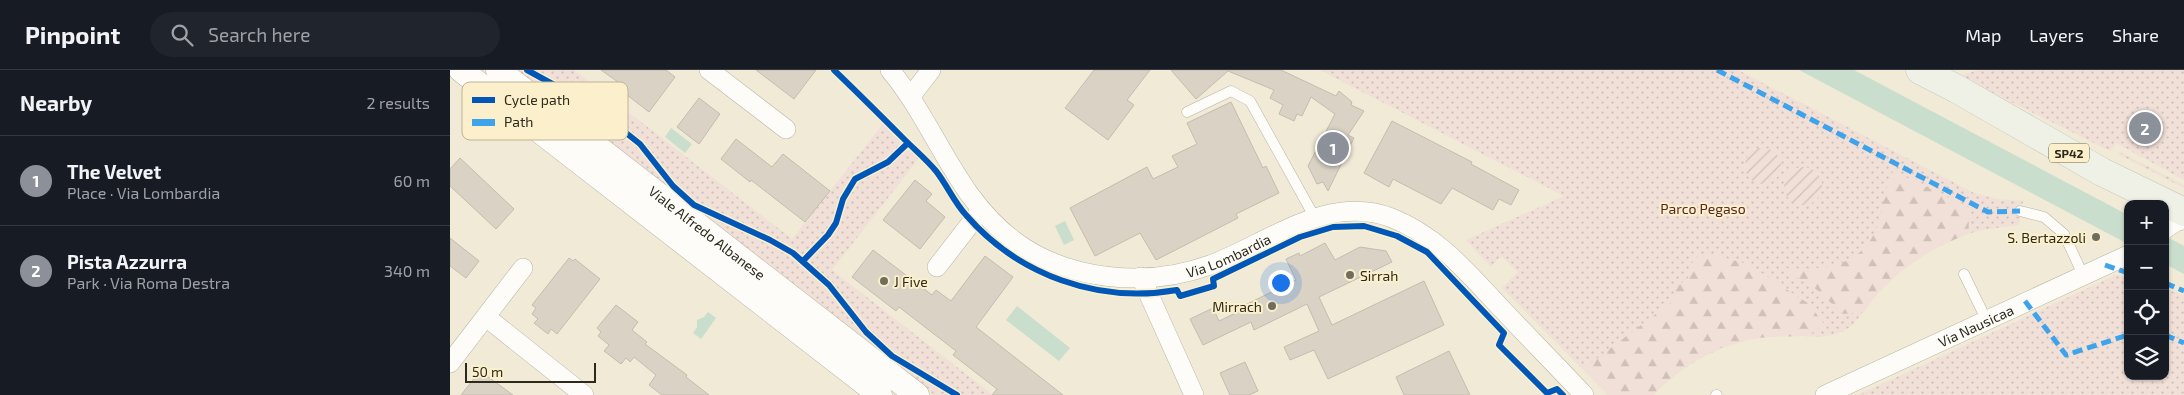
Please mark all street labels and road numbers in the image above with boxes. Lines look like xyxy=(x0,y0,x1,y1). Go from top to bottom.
road number: SP42 xyxy=(2049,144,2089,162)
street label: Viale Alfredo Albanese xyxy=(646,182,769,283)
street label: Via Lombardia xyxy=(1184,230,1273,280)
street label: Via Nausicaa xyxy=(1935,301,2016,350)

